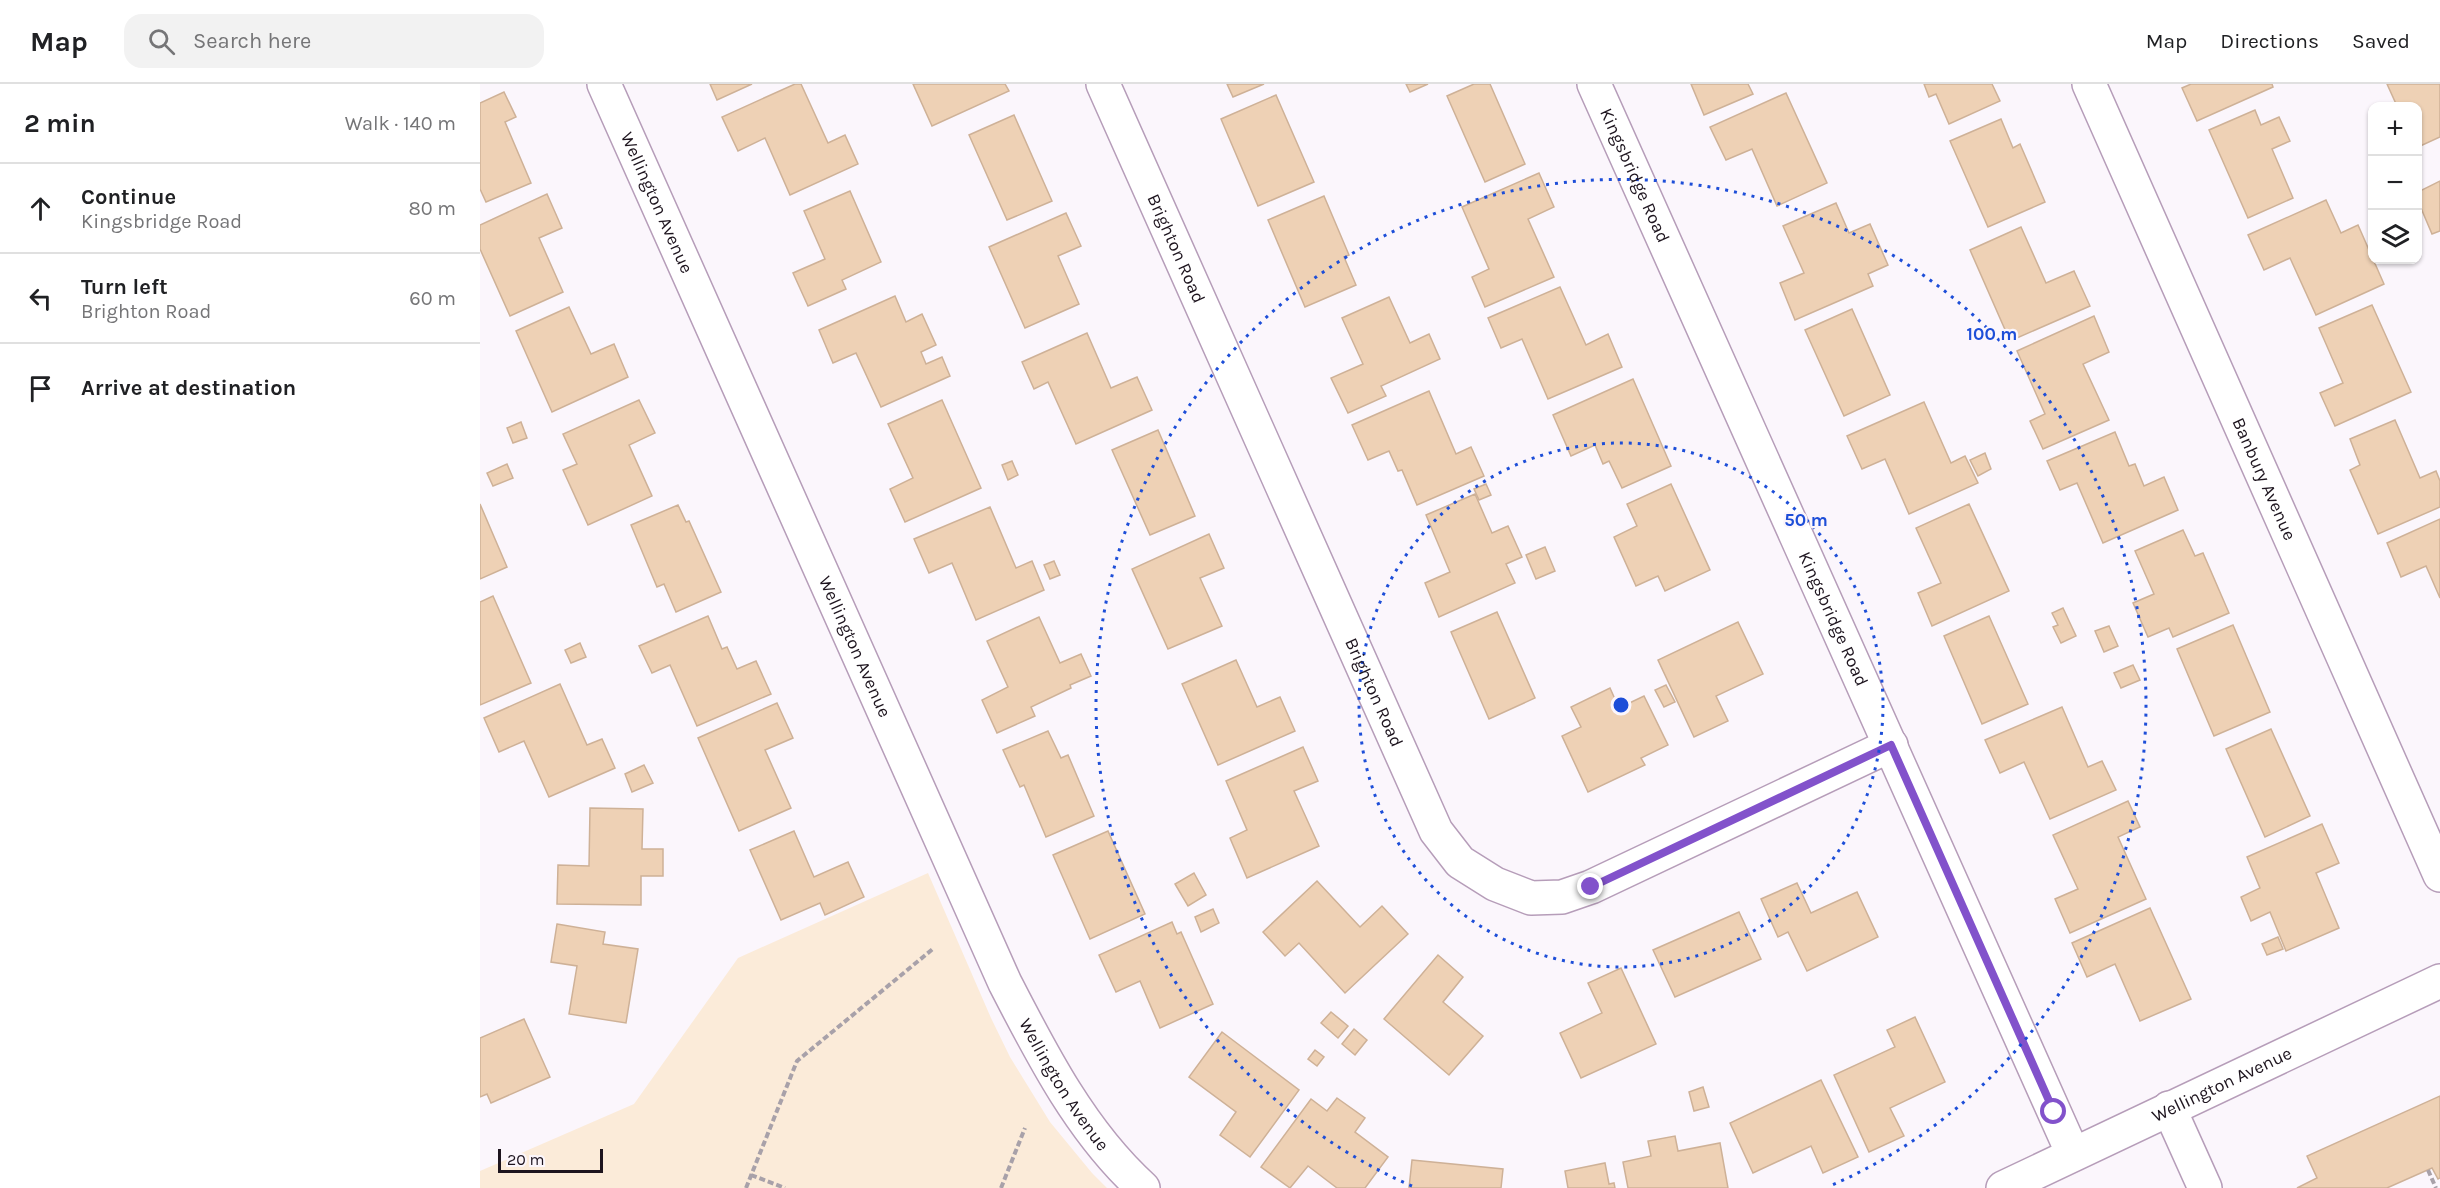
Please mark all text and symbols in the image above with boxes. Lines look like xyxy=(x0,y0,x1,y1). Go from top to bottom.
search box xyxy=(124,14,544,68)
text: Map xyxy=(30,25,88,58)
icon: search xyxy=(145,25,178,58)
text: Search here xyxy=(193,28,311,54)
text: Map xyxy=(2146,29,2187,53)
text: Directions xyxy=(2220,29,2319,53)
text: Saved xyxy=(2352,29,2410,53)
map controls xyxy=(2368,102,2422,264)
button: + xyxy=(2368,102,2422,156)
street label: Kingsbridge Road xyxy=(1595,104,1675,246)
text: 2 min xyxy=(24,108,96,139)
text: Walk · 140 m xyxy=(345,112,456,135)
street label: Wellington Avenue xyxy=(616,129,698,277)
button: − xyxy=(2368,156,2422,210)
text: Continue xyxy=(81,184,176,210)
street label: Brighton Road xyxy=(1142,190,1210,306)
icon: ahead xyxy=(24,192,57,225)
text: 80 m xyxy=(408,197,456,220)
text: Kingsbridge Road xyxy=(81,210,242,233)
button: layers xyxy=(2368,210,2422,264)
text: Turn left xyxy=(81,274,168,300)
icon: left xyxy=(24,282,57,315)
text: 60 m xyxy=(409,287,456,310)
text: Brighton Road xyxy=(81,300,211,323)
text: 100 m xyxy=(1967,323,2017,345)
icon: arrive xyxy=(24,372,57,405)
text: Arrive at destination xyxy=(81,375,296,401)
street label: Banbury Avenue xyxy=(2227,414,2301,544)
text: 50 m xyxy=(1784,509,1828,531)
street label: Kingsbridge Road xyxy=(1794,548,1873,690)
street label: Wellington Avenue xyxy=(814,573,896,721)
street label: Brighton Road xyxy=(1340,634,1408,750)
centre of rings xyxy=(1611,695,1631,715)
route end xyxy=(1577,873,1603,899)
street label: Wellington Avenue xyxy=(1014,1015,1114,1155)
street label: Wellington Avenue xyxy=(2148,1042,2295,1127)
route start xyxy=(2040,1098,2066,1124)
scale bar xyxy=(498,1146,603,1174)
text: 20 m xyxy=(507,1150,545,1169)

